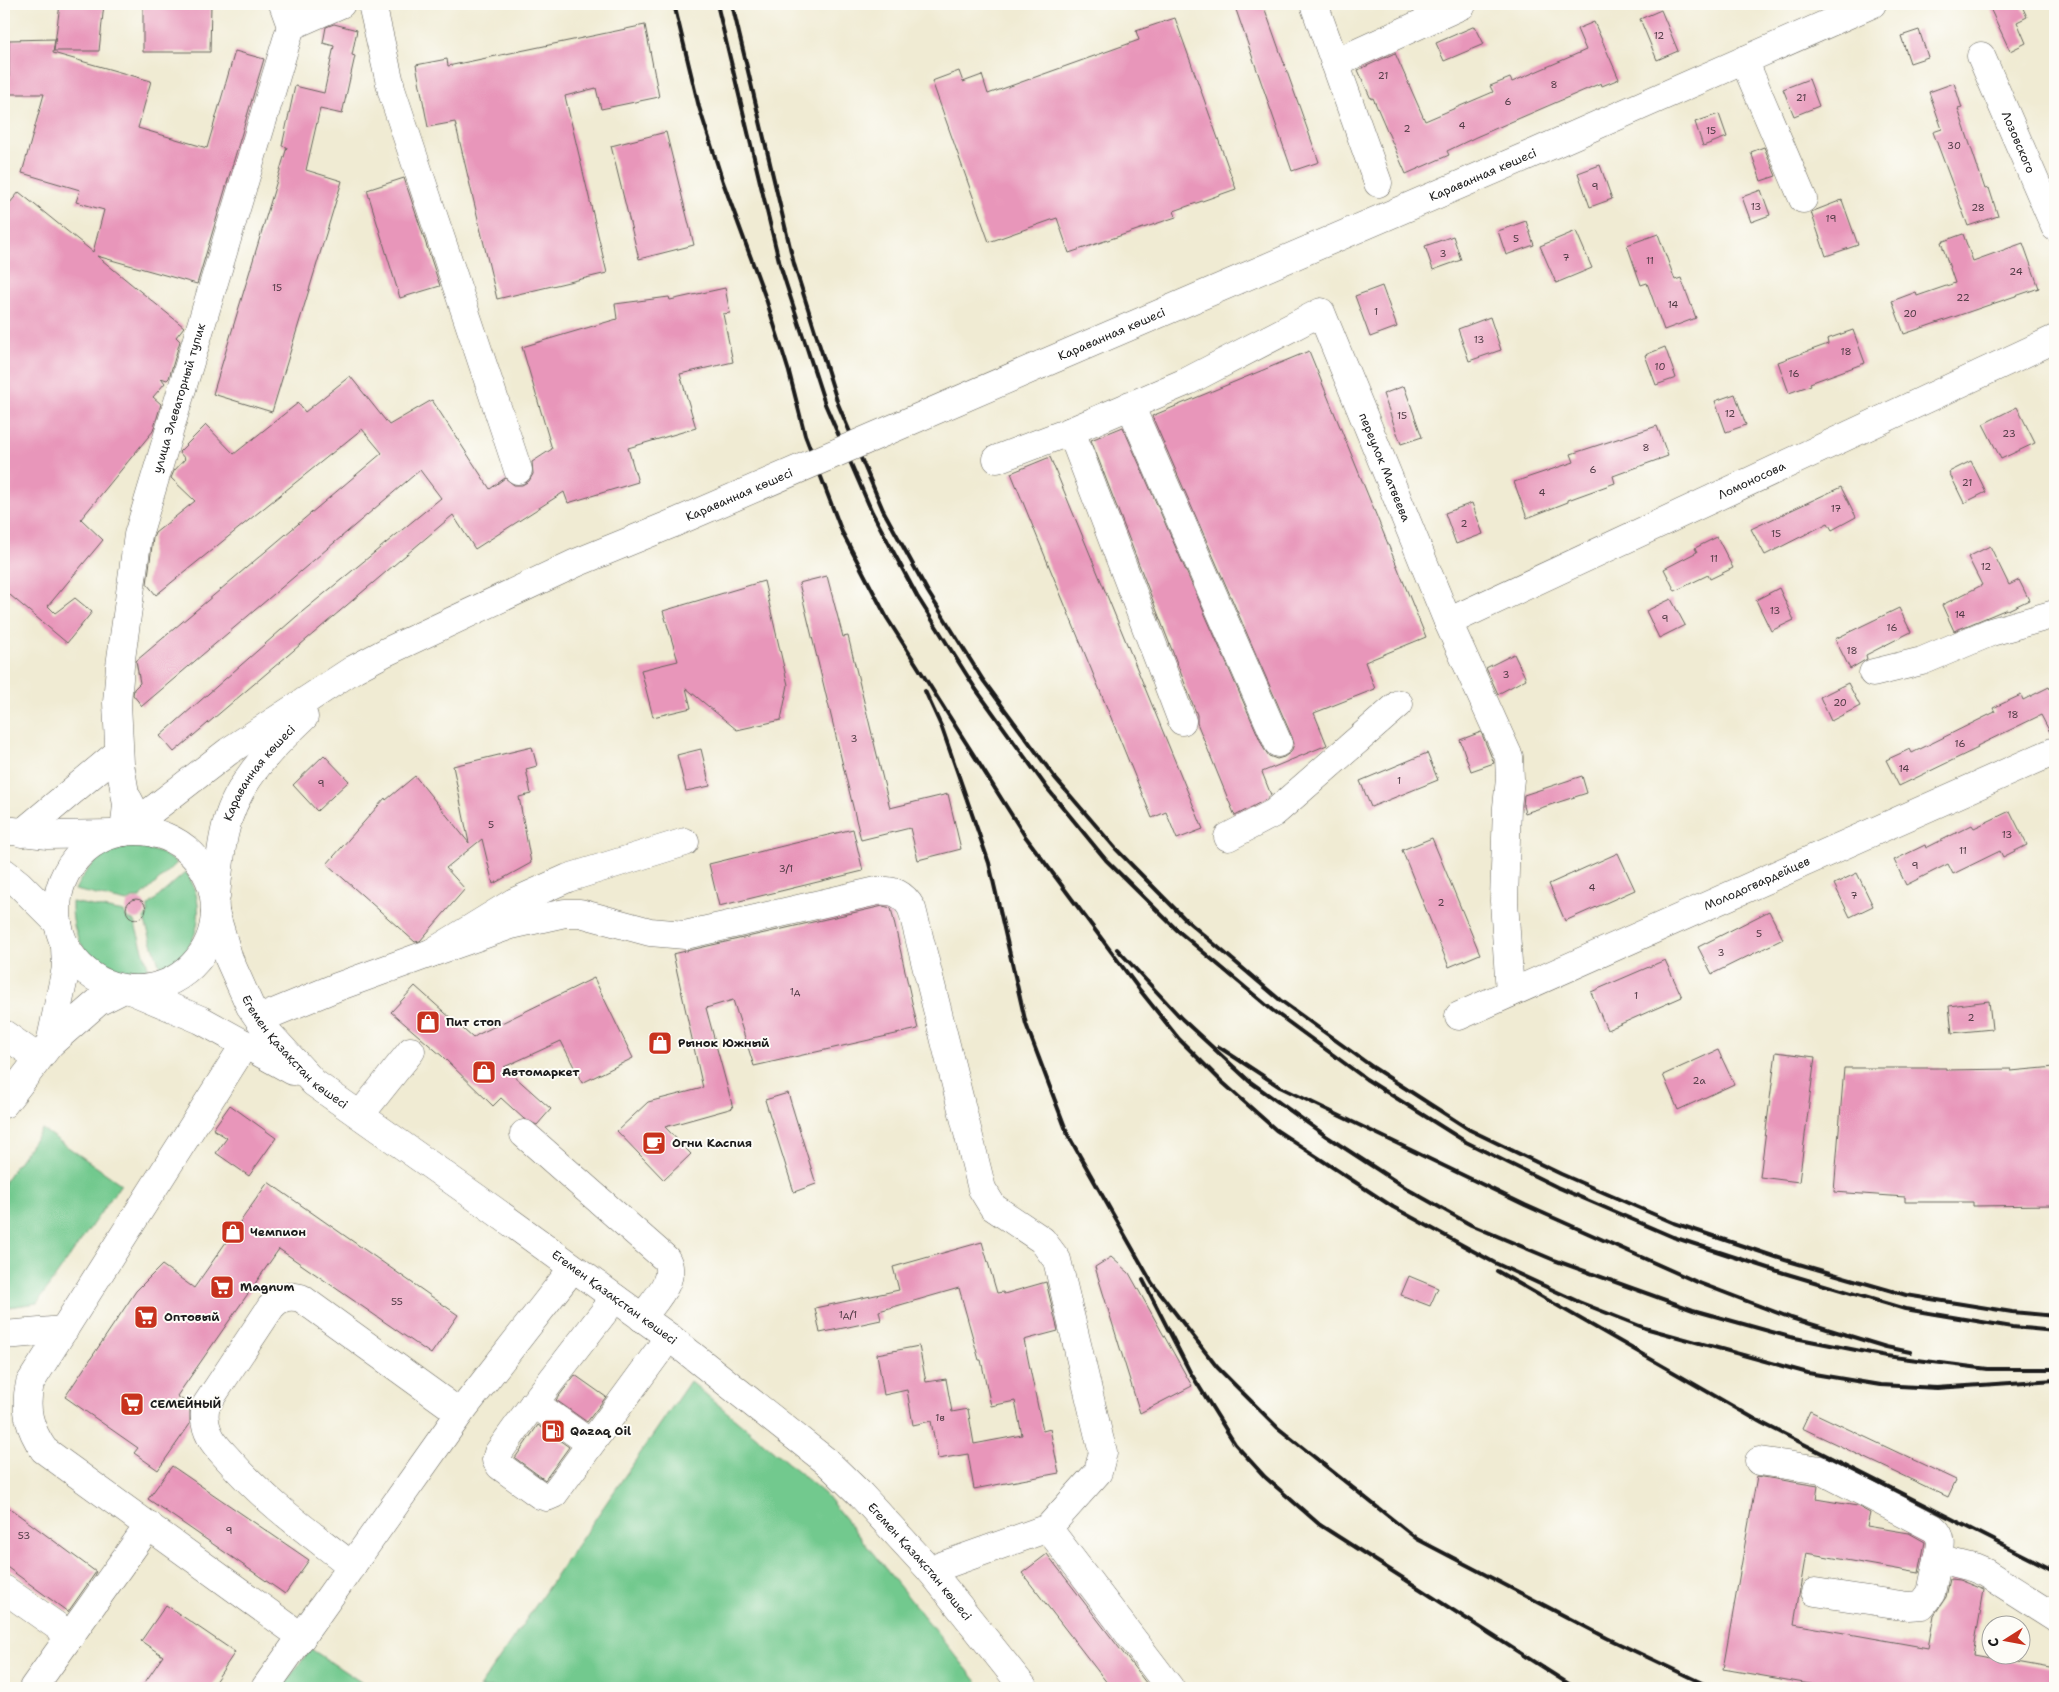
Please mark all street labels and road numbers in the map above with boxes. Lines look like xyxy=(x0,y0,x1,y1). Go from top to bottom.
street label: Лозовского xyxy=(1998,109,2039,176)
street label: Караванная көшесі xyxy=(1427,145,1539,205)
street label: Караванная көшесі xyxy=(1056,304,1168,364)
street label: улица Элеваторный тупик xyxy=(149,321,209,475)
street label: переулок Матвеева xyxy=(1355,410,1414,525)
street label: Ломоносова xyxy=(1715,458,1789,503)
street label: Караванная көшесі xyxy=(683,465,795,525)
street label: Караванная көшесі xyxy=(220,722,299,823)
street label: Молодогвардейцев xyxy=(1701,853,1813,914)
street label: Егемен Қазақстан көшесі xyxy=(238,993,351,1112)
street label: Егемен Қазақстан көшесі xyxy=(549,1247,680,1348)
street label: Егемен Қазақстан көшесі xyxy=(864,1499,975,1624)

